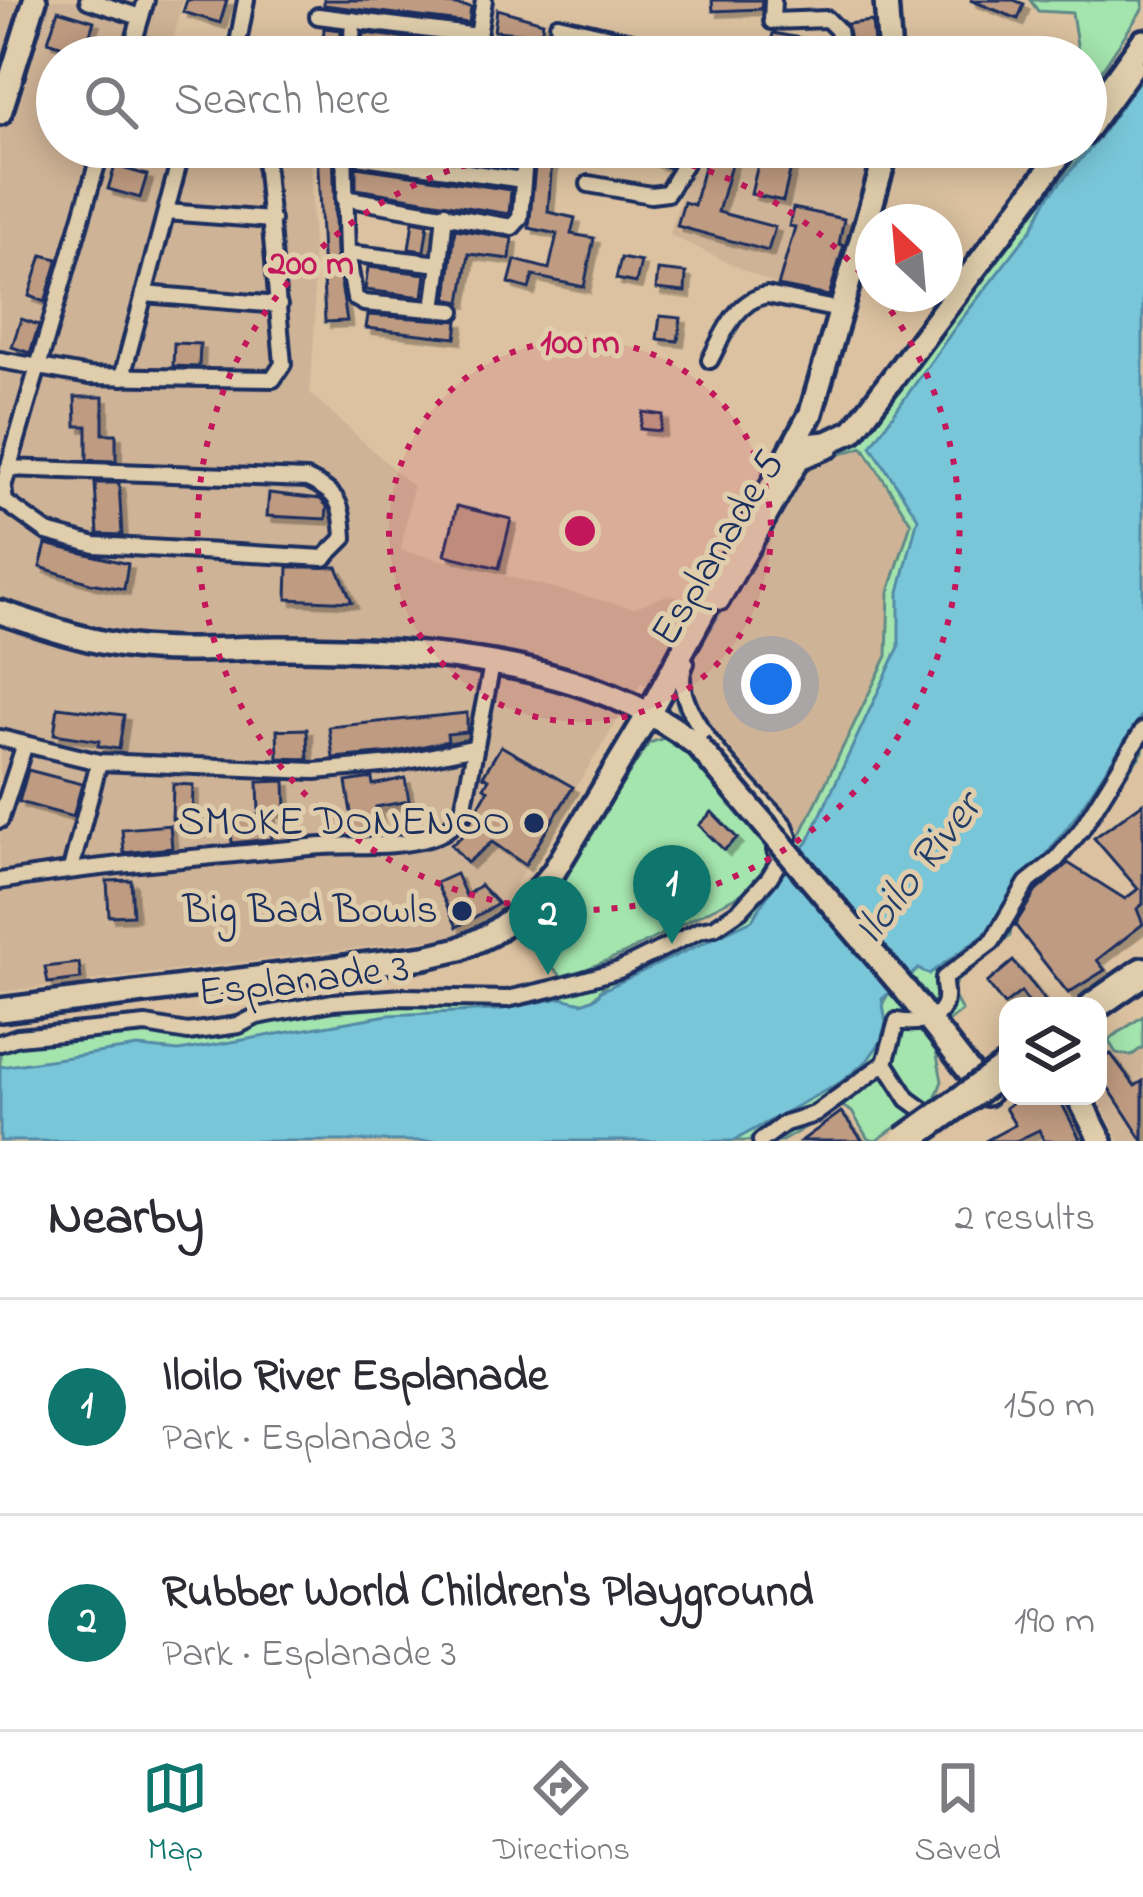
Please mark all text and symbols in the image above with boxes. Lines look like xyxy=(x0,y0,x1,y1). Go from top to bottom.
search box xyxy=(36,36,1107,168)
icon: search xyxy=(78,69,144,135)
text: Search here xyxy=(174,69,390,135)
north arrow xyxy=(855,204,963,312)
text: 200 m xyxy=(267,239,354,292)
text: 100 m xyxy=(540,318,620,371)
street label: Esplanade 5 xyxy=(637,440,801,658)
centre of rings xyxy=(559,510,601,552)
your location xyxy=(741,654,801,714)
water label: Iloilo River xyxy=(838,776,1003,960)
place label: SMOKE DONENOO xyxy=(178,793,510,854)
marker: SMOKE DONENOO xyxy=(521,810,547,836)
pin: 1 xyxy=(633,845,711,944)
pin: 2 xyxy=(509,876,587,975)
place label: Big Bad Bowls xyxy=(181,881,438,942)
marker: Big Bad Bowls xyxy=(449,898,475,924)
street label: Esplanade 3 xyxy=(195,939,413,1025)
map controls xyxy=(999,997,1107,1105)
button: layers xyxy=(999,997,1107,1105)
text: Nearby xyxy=(48,1182,204,1257)
text: 2 results xyxy=(955,1191,1095,1248)
text: Iloilo River Esplanade xyxy=(162,1345,548,1411)
text: 1 xyxy=(81,1378,93,1435)
text: 150 m xyxy=(1003,1378,1095,1435)
text: Park · Esplanade 3 xyxy=(162,1411,457,1468)
text: Rubber World Children's Playground xyxy=(162,1561,813,1627)
text: 2 xyxy=(77,1594,97,1651)
text: 190 m xyxy=(1014,1594,1095,1651)
text: Park · Esplanade 3 xyxy=(162,1627,457,1684)
tab: Map xyxy=(142,1755,208,1875)
tab: Directions xyxy=(493,1755,630,1875)
tab: Saved xyxy=(915,1755,1001,1875)

